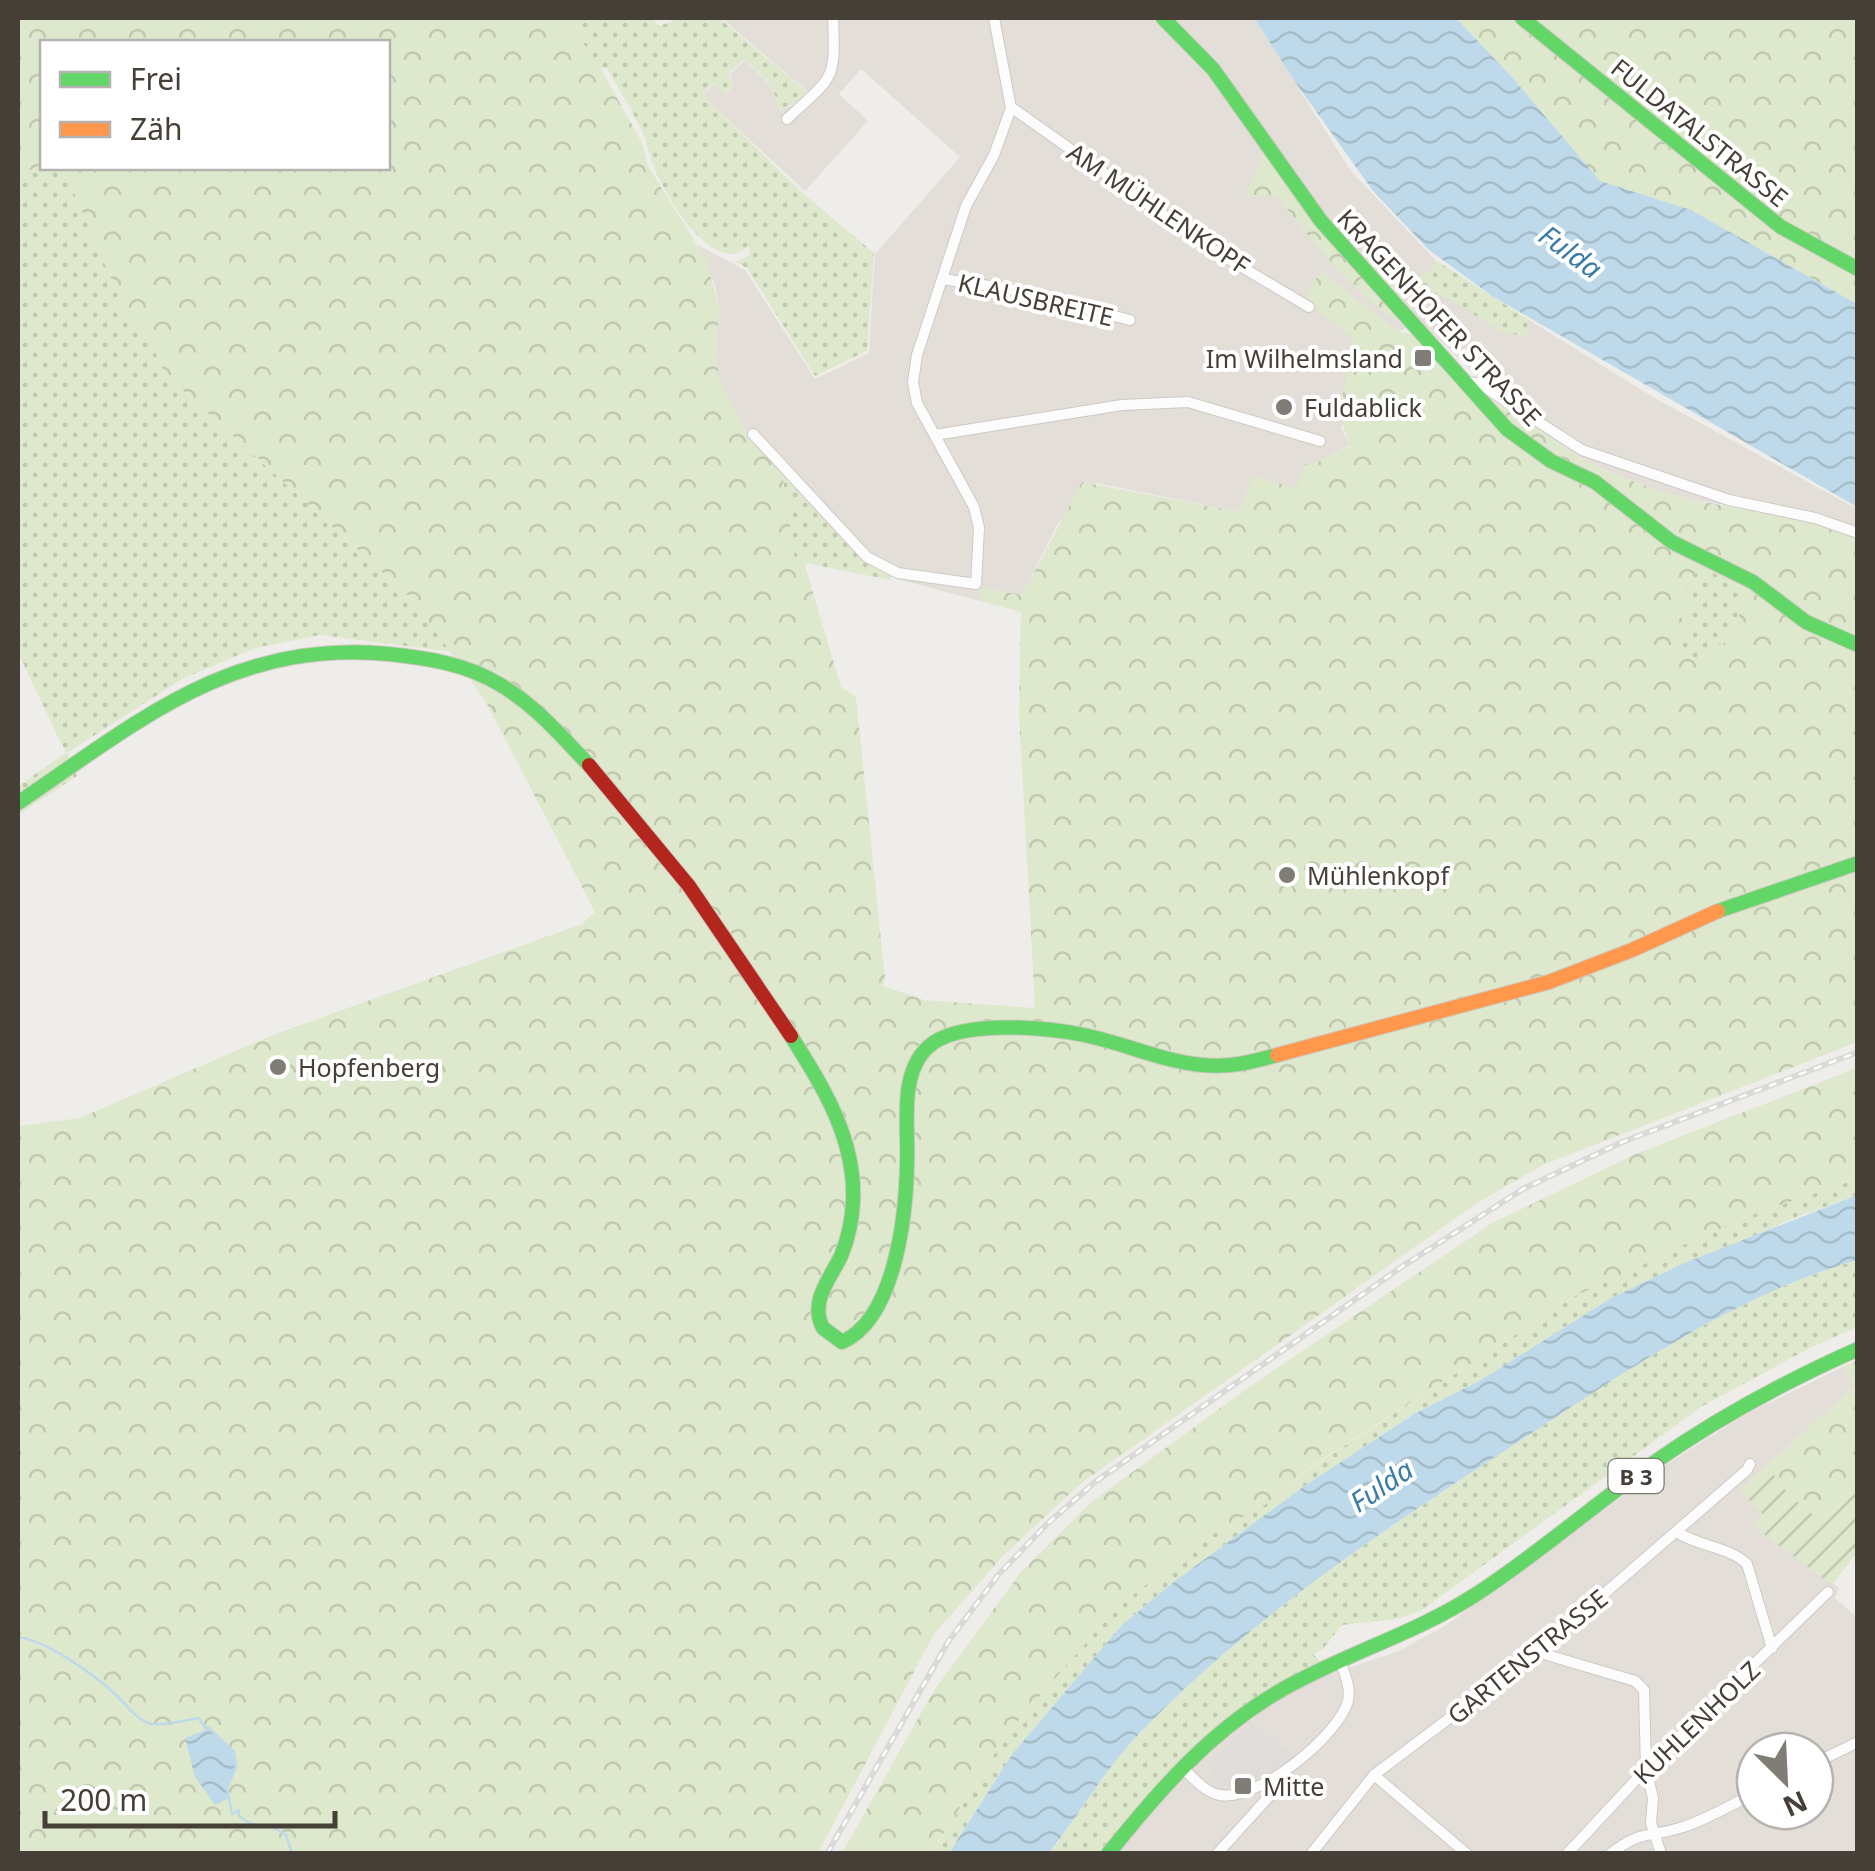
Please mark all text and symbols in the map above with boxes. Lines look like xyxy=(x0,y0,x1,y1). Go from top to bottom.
legend xyxy=(40,40,390,170)
street label: FULDATALSTRASSE xyxy=(1605,50,1795,214)
text: Frei xyxy=(130,58,182,99)
text: Zäh xyxy=(130,108,183,149)
street label: AM MÜHLENKOPF xyxy=(1061,134,1257,282)
street label: KRAGENHOFER STRASSE xyxy=(1330,201,1550,433)
water label: Fulda xyxy=(1532,215,1610,287)
street label: KLAUSBREITE xyxy=(955,265,1117,333)
place label: Im Wilhelmsland xyxy=(1206,341,1403,375)
marker: Im Wilhelmsland xyxy=(1412,347,1434,369)
place label: Fuldablick xyxy=(1304,390,1423,424)
marker: Fuldablick xyxy=(1273,396,1295,418)
place label: Mühlenkopf xyxy=(1307,858,1450,892)
marker: Mühlenkopf xyxy=(1276,864,1298,886)
place label: Hopfenberg xyxy=(298,1050,440,1084)
marker: Hopfenberg xyxy=(267,1056,289,1078)
water label: Fulda xyxy=(1342,1450,1420,1520)
road number: B 3 xyxy=(1608,1459,1664,1493)
street label: GARTENSTRASSE xyxy=(1440,1581,1614,1731)
street label: KUHLENHOLZ xyxy=(1625,1653,1767,1791)
north arrow xyxy=(1735,1731,1835,1831)
scale bar xyxy=(45,1766,335,1828)
place label: Mitte xyxy=(1263,1769,1324,1803)
marker: Mitte xyxy=(1232,1775,1254,1797)
text: 200 m xyxy=(60,1779,147,1820)
text: N xyxy=(1777,1783,1814,1827)

